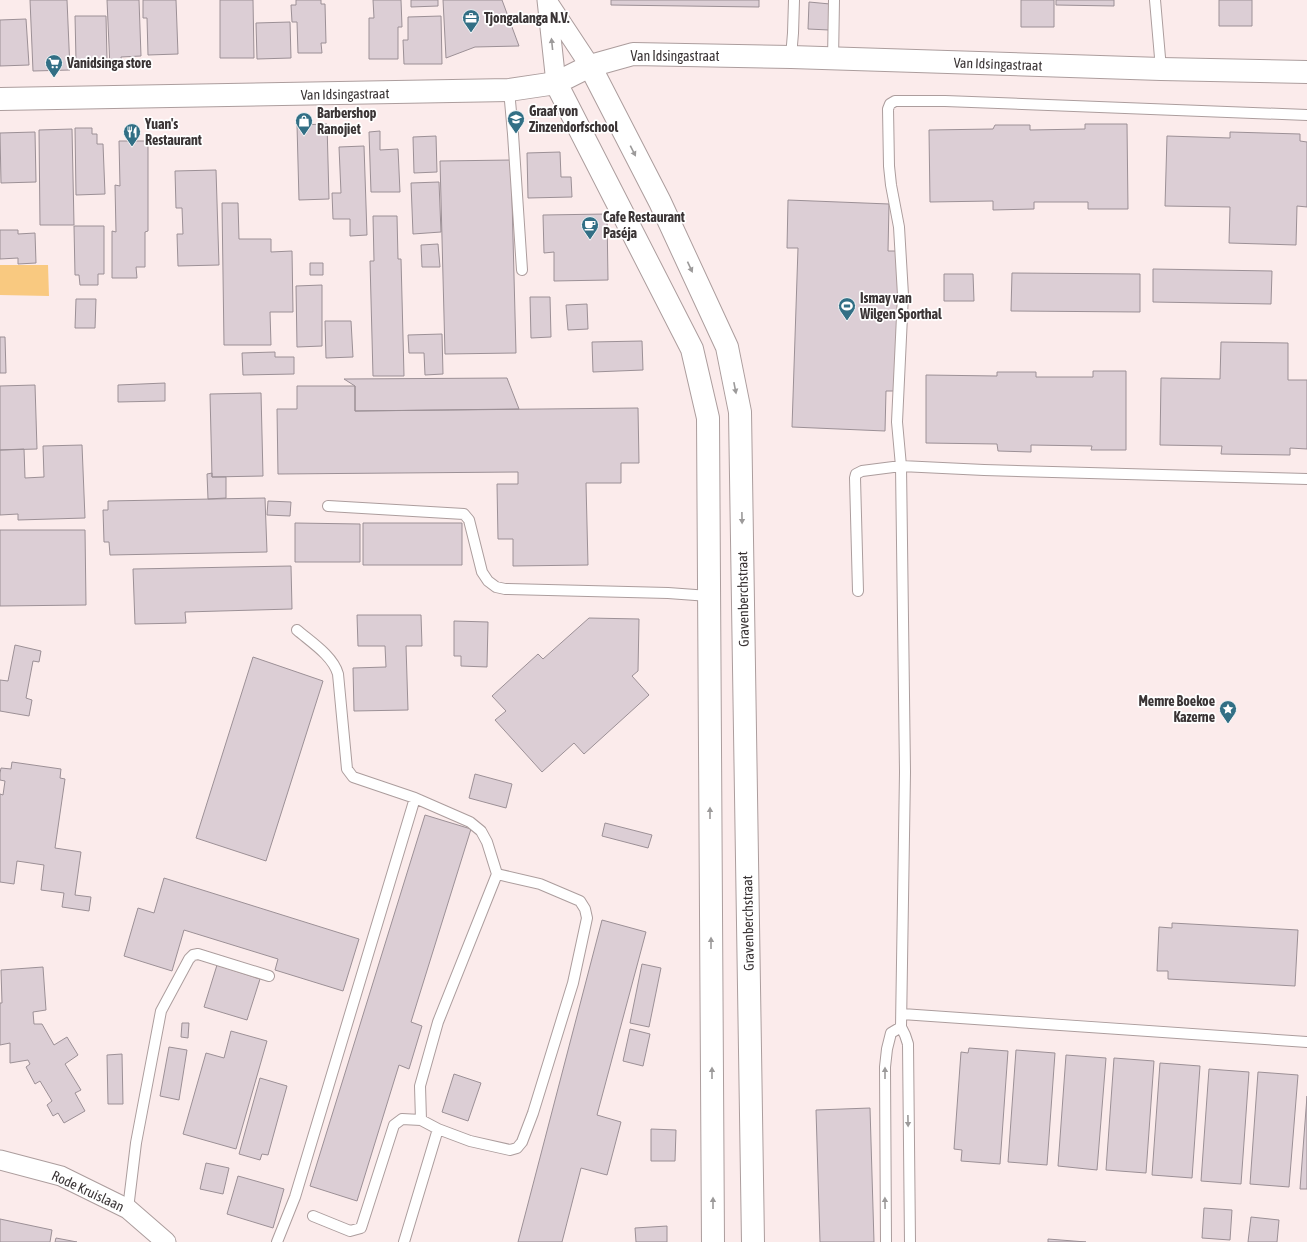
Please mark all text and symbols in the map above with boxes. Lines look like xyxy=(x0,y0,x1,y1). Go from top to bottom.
office icon: Tjongalanga N.V. xyxy=(461,8,481,33)
place label: Tjongalanga N.V. xyxy=(484,10,570,26)
one-way arrow xyxy=(549,38,555,50)
street label: Van Idsingastraat xyxy=(631,48,719,64)
supermarket icon: Vanidsinga store xyxy=(44,53,64,78)
street label: Van Idsingastraat xyxy=(953,54,1043,74)
place label: Vanidsinga store xyxy=(66,55,152,71)
street label: Van Idsingastraat xyxy=(300,85,390,103)
place label: Graaf von Zinzendorfschool xyxy=(529,103,618,135)
place label: Barbershop Ranojiet xyxy=(317,105,377,137)
school or university icon: Graaf von Zinzendorfschool xyxy=(506,109,526,134)
shop icon: Barbershop Ranojiet xyxy=(294,111,314,136)
place label: Yuan's Restaurant xyxy=(144,116,202,148)
restaurant icon: Yuan's Restaurant xyxy=(122,122,142,147)
one-way arrow xyxy=(630,145,637,156)
place label: Cafe Restaurant Paséja xyxy=(603,209,685,241)
cafe icon: Cafe Restaurant Paséja xyxy=(580,215,600,240)
one-way arrow xyxy=(687,262,693,273)
place label: Ismay van Wilgen Sporthal xyxy=(859,290,942,322)
sports icon: Ismay van Wilgen Sporthal xyxy=(837,296,857,321)
one-way arrow xyxy=(733,382,739,395)
one-way arrow xyxy=(739,512,745,525)
street label: Gravenberchstraat xyxy=(734,551,752,647)
place label: Memre Boekoe Kazerne xyxy=(1138,693,1215,725)
place icon: Memre Boekoe Kazerne xyxy=(1218,699,1238,724)
one-way arrow xyxy=(707,806,713,819)
street label: Gravenberchstraat xyxy=(739,875,757,971)
one-way arrow xyxy=(708,936,714,949)
one-way arrow xyxy=(709,1066,715,1079)
one-way arrow xyxy=(882,1066,888,1079)
one-way arrow xyxy=(905,1115,912,1127)
street label: Rode Kruislaan xyxy=(49,1167,127,1215)
one-way arrow xyxy=(710,1196,716,1209)
one-way arrow xyxy=(882,1196,888,1209)

